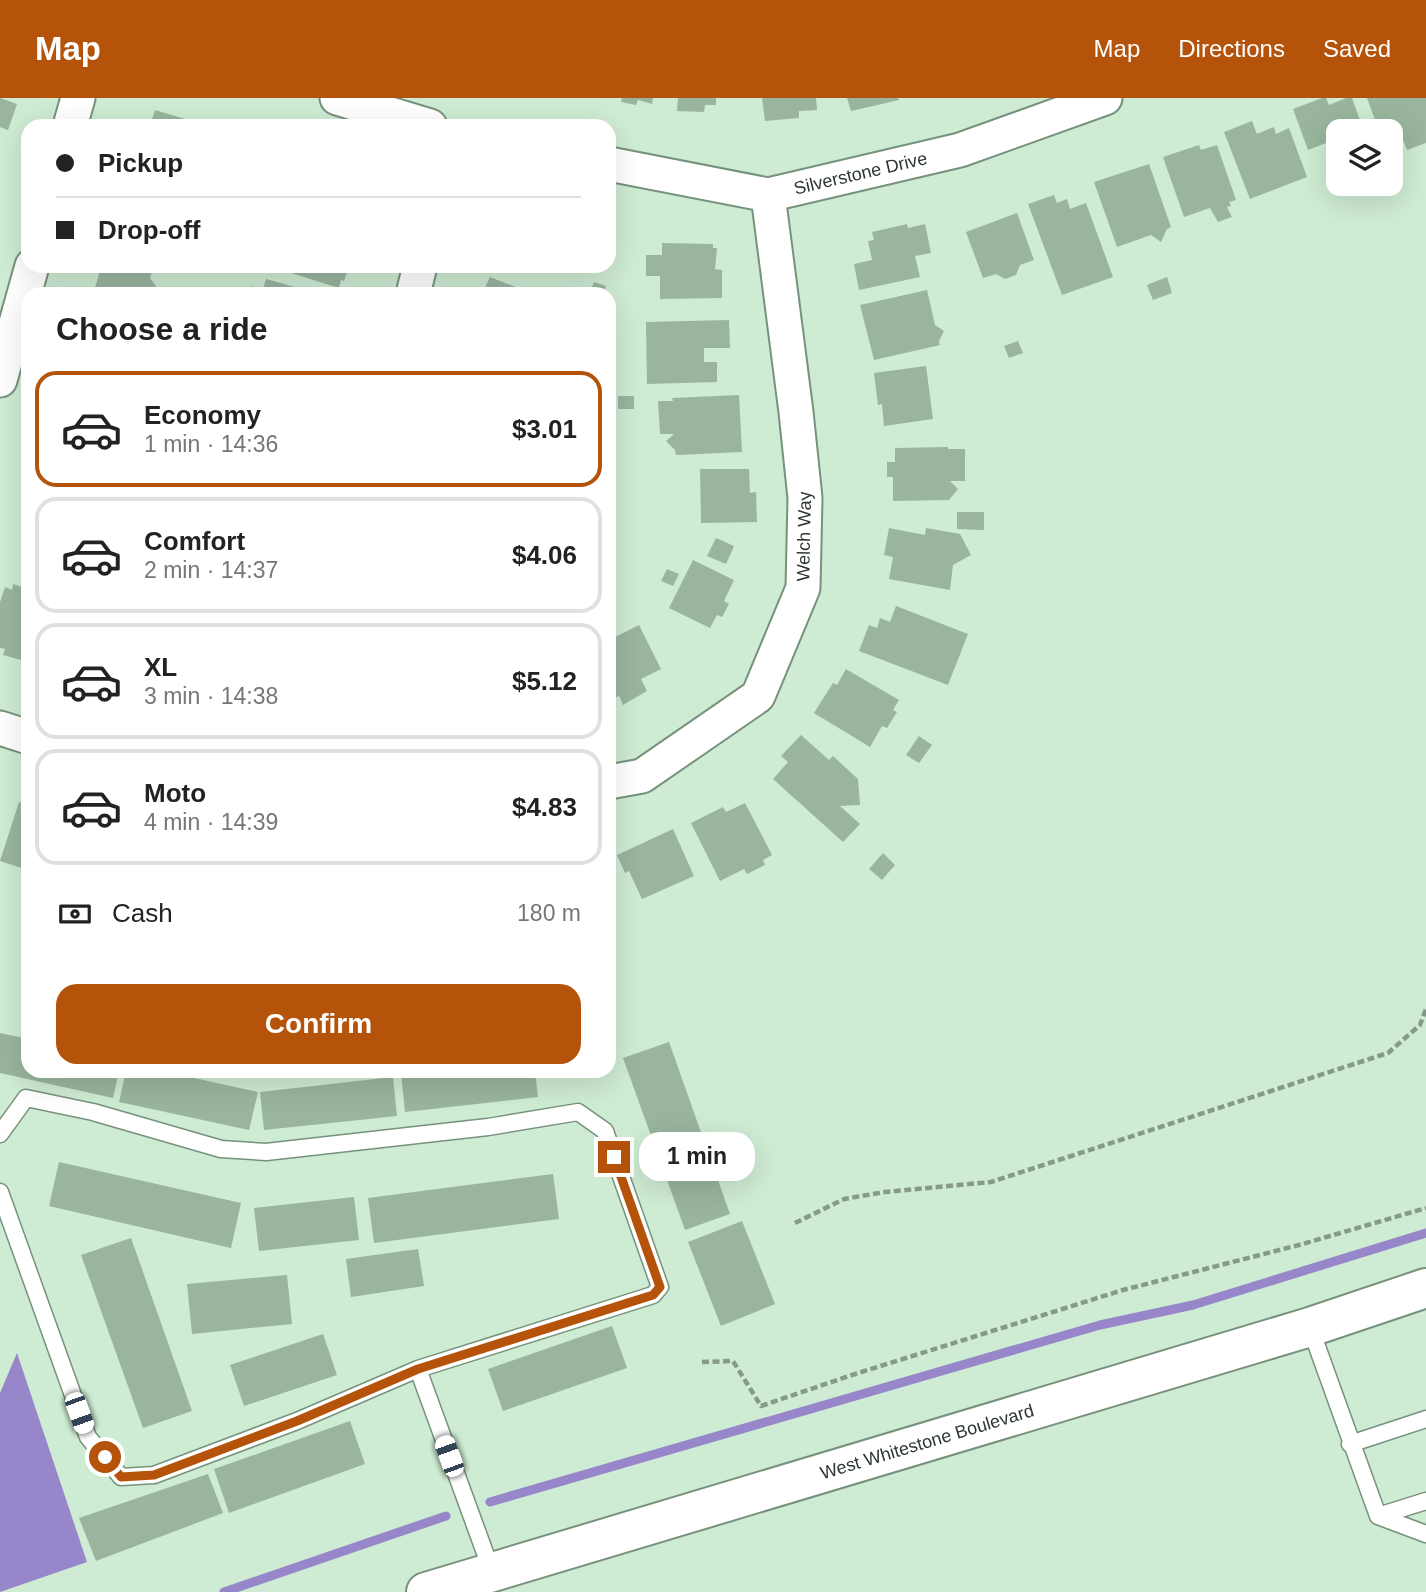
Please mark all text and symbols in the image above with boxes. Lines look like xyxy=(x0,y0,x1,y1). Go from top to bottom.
text: Map xyxy=(35,30,101,67)
text: Map xyxy=(1094,35,1140,62)
text: Directions xyxy=(1178,35,1285,62)
text: Saved xyxy=(1323,35,1391,62)
map controls xyxy=(1326,119,1403,196)
button: layers xyxy=(1326,119,1403,196)
text: Pickup xyxy=(98,148,183,178)
street label: Silverstone Drive xyxy=(792,148,929,199)
text: Drop-off xyxy=(98,215,201,245)
text: Choose a ride xyxy=(56,311,268,347)
icon: car xyxy=(60,398,123,461)
text: Economy xyxy=(144,400,261,430)
text: $3.01 xyxy=(512,414,577,444)
text: 1 min · 14:36 xyxy=(144,431,278,457)
street label: Welch Way xyxy=(793,490,815,582)
icon: car xyxy=(60,524,123,587)
text: Comfort xyxy=(144,526,245,556)
text: $4.06 xyxy=(512,540,577,570)
text: 2 min · 14:37 xyxy=(144,557,278,583)
icon: car xyxy=(60,650,123,713)
text: XL xyxy=(144,652,177,682)
text: $5.12 xyxy=(512,666,577,696)
text: 3 min · 14:38 xyxy=(144,683,278,709)
icon: car xyxy=(60,776,123,839)
text: Moto xyxy=(144,778,206,808)
text: $4.83 xyxy=(512,792,577,822)
text: 4 min · 14:39 xyxy=(144,809,278,835)
icon: cash xyxy=(56,895,94,933)
text: Cash xyxy=(112,898,173,928)
text: 180 m xyxy=(517,900,581,926)
button: Confirm xyxy=(56,984,581,1064)
callout: 1 min xyxy=(638,1132,754,1182)
route end xyxy=(598,1141,630,1173)
text: 1 min xyxy=(667,1143,727,1169)
car xyxy=(62,1390,97,1436)
street label: West Whitestone Boulevard xyxy=(818,1400,1036,1483)
car xyxy=(432,1433,467,1479)
route start xyxy=(89,1441,121,1473)

